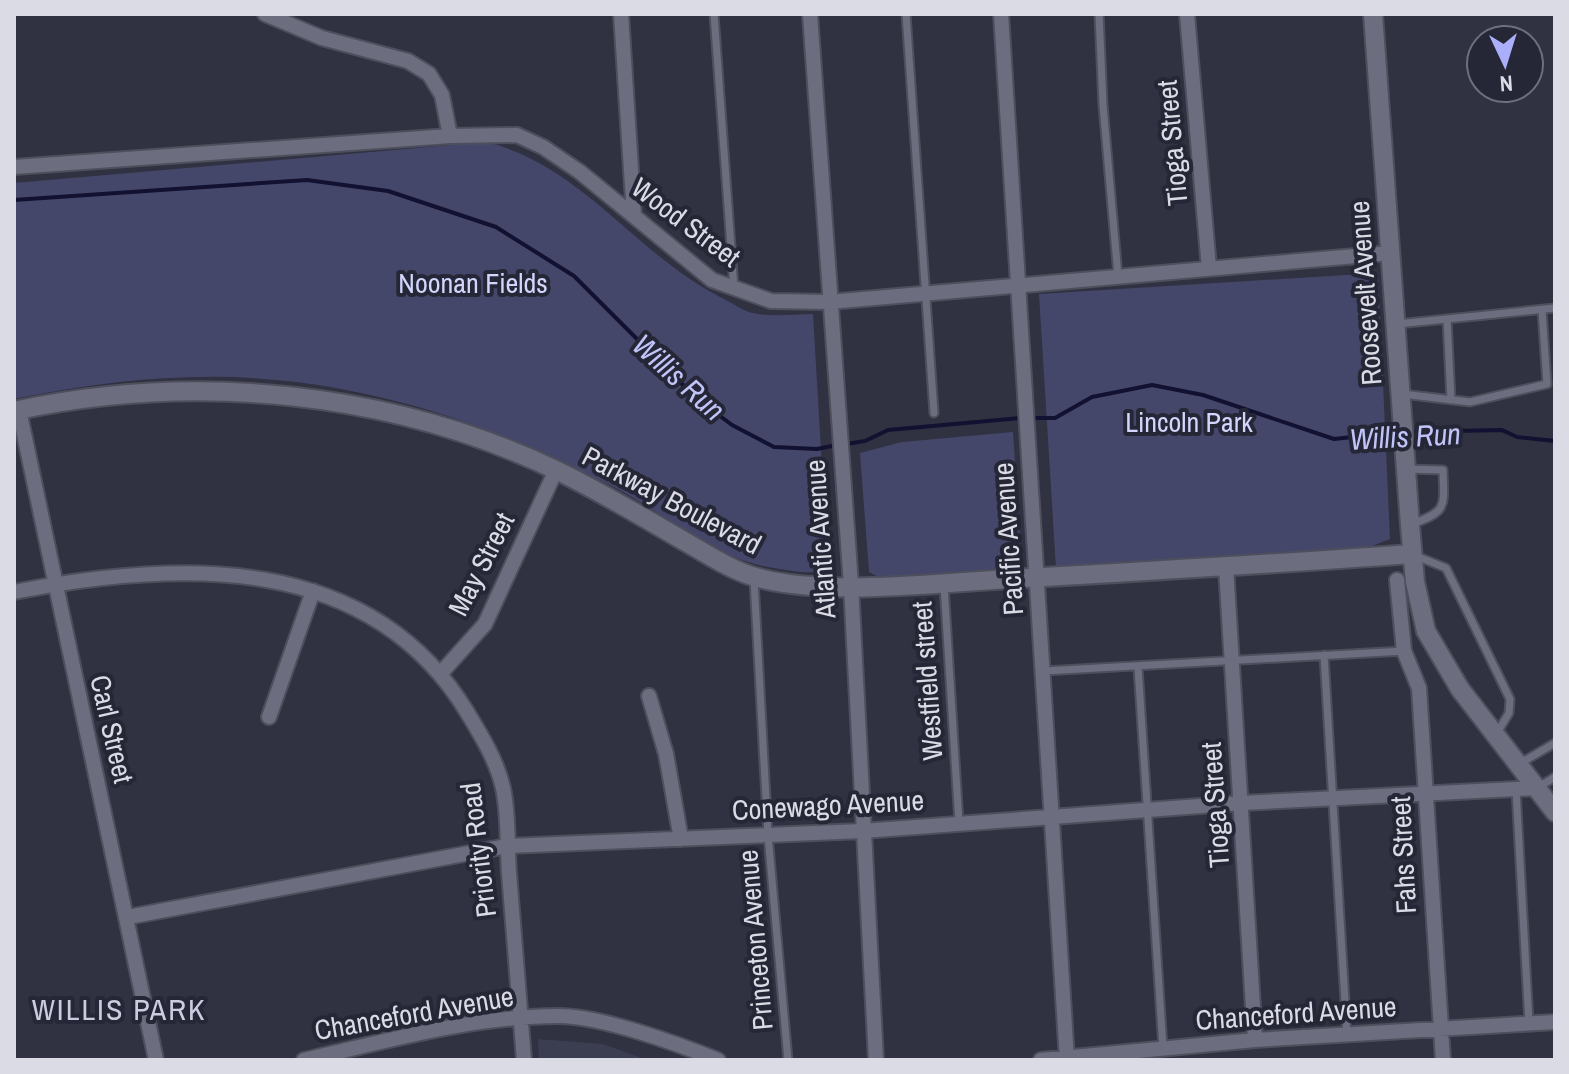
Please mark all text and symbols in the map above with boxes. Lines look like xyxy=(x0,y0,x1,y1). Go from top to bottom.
north arrow xyxy=(1465,24,1545,104)
text: N xyxy=(1499,69,1514,99)
street label: Tioga Street xyxy=(1148,79,1196,207)
street label: Wood Street xyxy=(624,169,748,275)
street label: Roosevelt Avenue xyxy=(1340,200,1390,386)
park label: Noonan Fields xyxy=(398,264,548,302)
water label: Willis Run xyxy=(624,325,734,429)
park label: Lincoln Park xyxy=(1125,403,1253,441)
water label: Willis Run xyxy=(1348,413,1462,459)
street label: Parkway Boulevard xyxy=(576,437,768,563)
street label: Atlantic Avenue xyxy=(795,458,845,621)
street label: Pacific Avenue xyxy=(984,461,1032,617)
street label: May Street xyxy=(439,506,523,622)
street label: Westfield street xyxy=(902,600,952,762)
street label: Carl Street xyxy=(81,671,143,787)
street label: Tioga Street xyxy=(1192,741,1238,869)
street label: Priority Road xyxy=(451,781,505,919)
street label: Conewago Avenue xyxy=(731,781,925,829)
street label: Fahs Street xyxy=(1381,795,1425,915)
street label: Princeton Avenue xyxy=(728,848,782,1032)
street label: Chanceford Avenue xyxy=(312,977,516,1049)
street label: Chanceford Avenue xyxy=(1194,987,1398,1039)
district label: WILLIS PARK xyxy=(32,989,206,1029)

